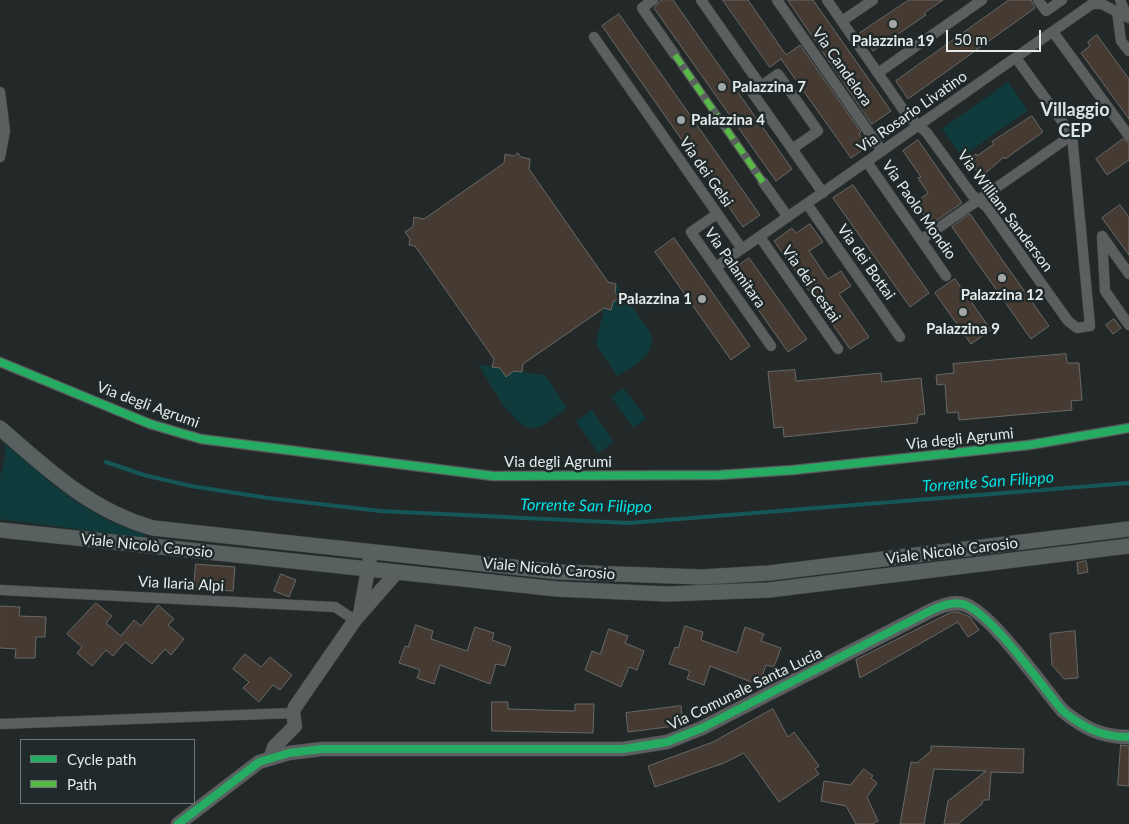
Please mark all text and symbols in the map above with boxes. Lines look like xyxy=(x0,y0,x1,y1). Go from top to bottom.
marker: Palazzina 19 xyxy=(887,18,899,30)
scale bar xyxy=(949,20,1044,52)
street label: Via Candelora xyxy=(808,24,876,110)
text: 50 m xyxy=(954,30,988,48)
place label: Palazzina 19 xyxy=(852,32,934,50)
street label: Via Rosario Livatino xyxy=(854,67,970,157)
place label: Palazzina 7 xyxy=(732,78,806,96)
marker: Palazzina 7 xyxy=(716,81,728,93)
district label: Villaggio CEP xyxy=(1040,99,1110,142)
place label: Palazzina 4 xyxy=(691,111,765,129)
marker: Palazzina 4 xyxy=(675,114,687,126)
street label: Via dei Gelsi xyxy=(675,134,737,210)
street label: Via William Sanderson xyxy=(953,147,1057,275)
street label: Via Paolo Mondio xyxy=(878,157,960,263)
street label: Via dei Bottai xyxy=(833,221,899,303)
street label: Via Palamitara xyxy=(701,224,769,312)
street label: Via dei Cestai xyxy=(778,242,844,326)
marker: Palazzina 12 xyxy=(996,272,1008,284)
place label: Palazzina 12 xyxy=(961,286,1043,304)
place label: Palazzina 1 xyxy=(618,290,692,308)
marker: Palazzina 1 xyxy=(696,293,708,305)
marker: Palazzina 9 xyxy=(957,306,969,318)
place label: Palazzina 9 xyxy=(926,320,1000,338)
street label: Via degli Agrumi xyxy=(94,378,202,432)
street label: Via degli Agrumi xyxy=(905,424,1015,454)
street label: Via degli Agrumi xyxy=(504,453,612,471)
water label: Torrente San Filippo xyxy=(922,468,1054,496)
water label: Torrente San Filippo xyxy=(520,495,652,517)
street label: Viale Nicolò Carosio xyxy=(80,530,214,562)
street label: Viale Nicolò Carosio xyxy=(885,534,1019,568)
street label: Viale Nicolò Carosio xyxy=(482,554,616,584)
street label: Via Ilaria Alpi xyxy=(138,573,224,595)
street label: Via Comunale Santa Lucia xyxy=(665,644,825,734)
legend xyxy=(20,739,195,804)
text: Cycle path xyxy=(67,750,136,768)
text: Path xyxy=(67,775,97,793)

